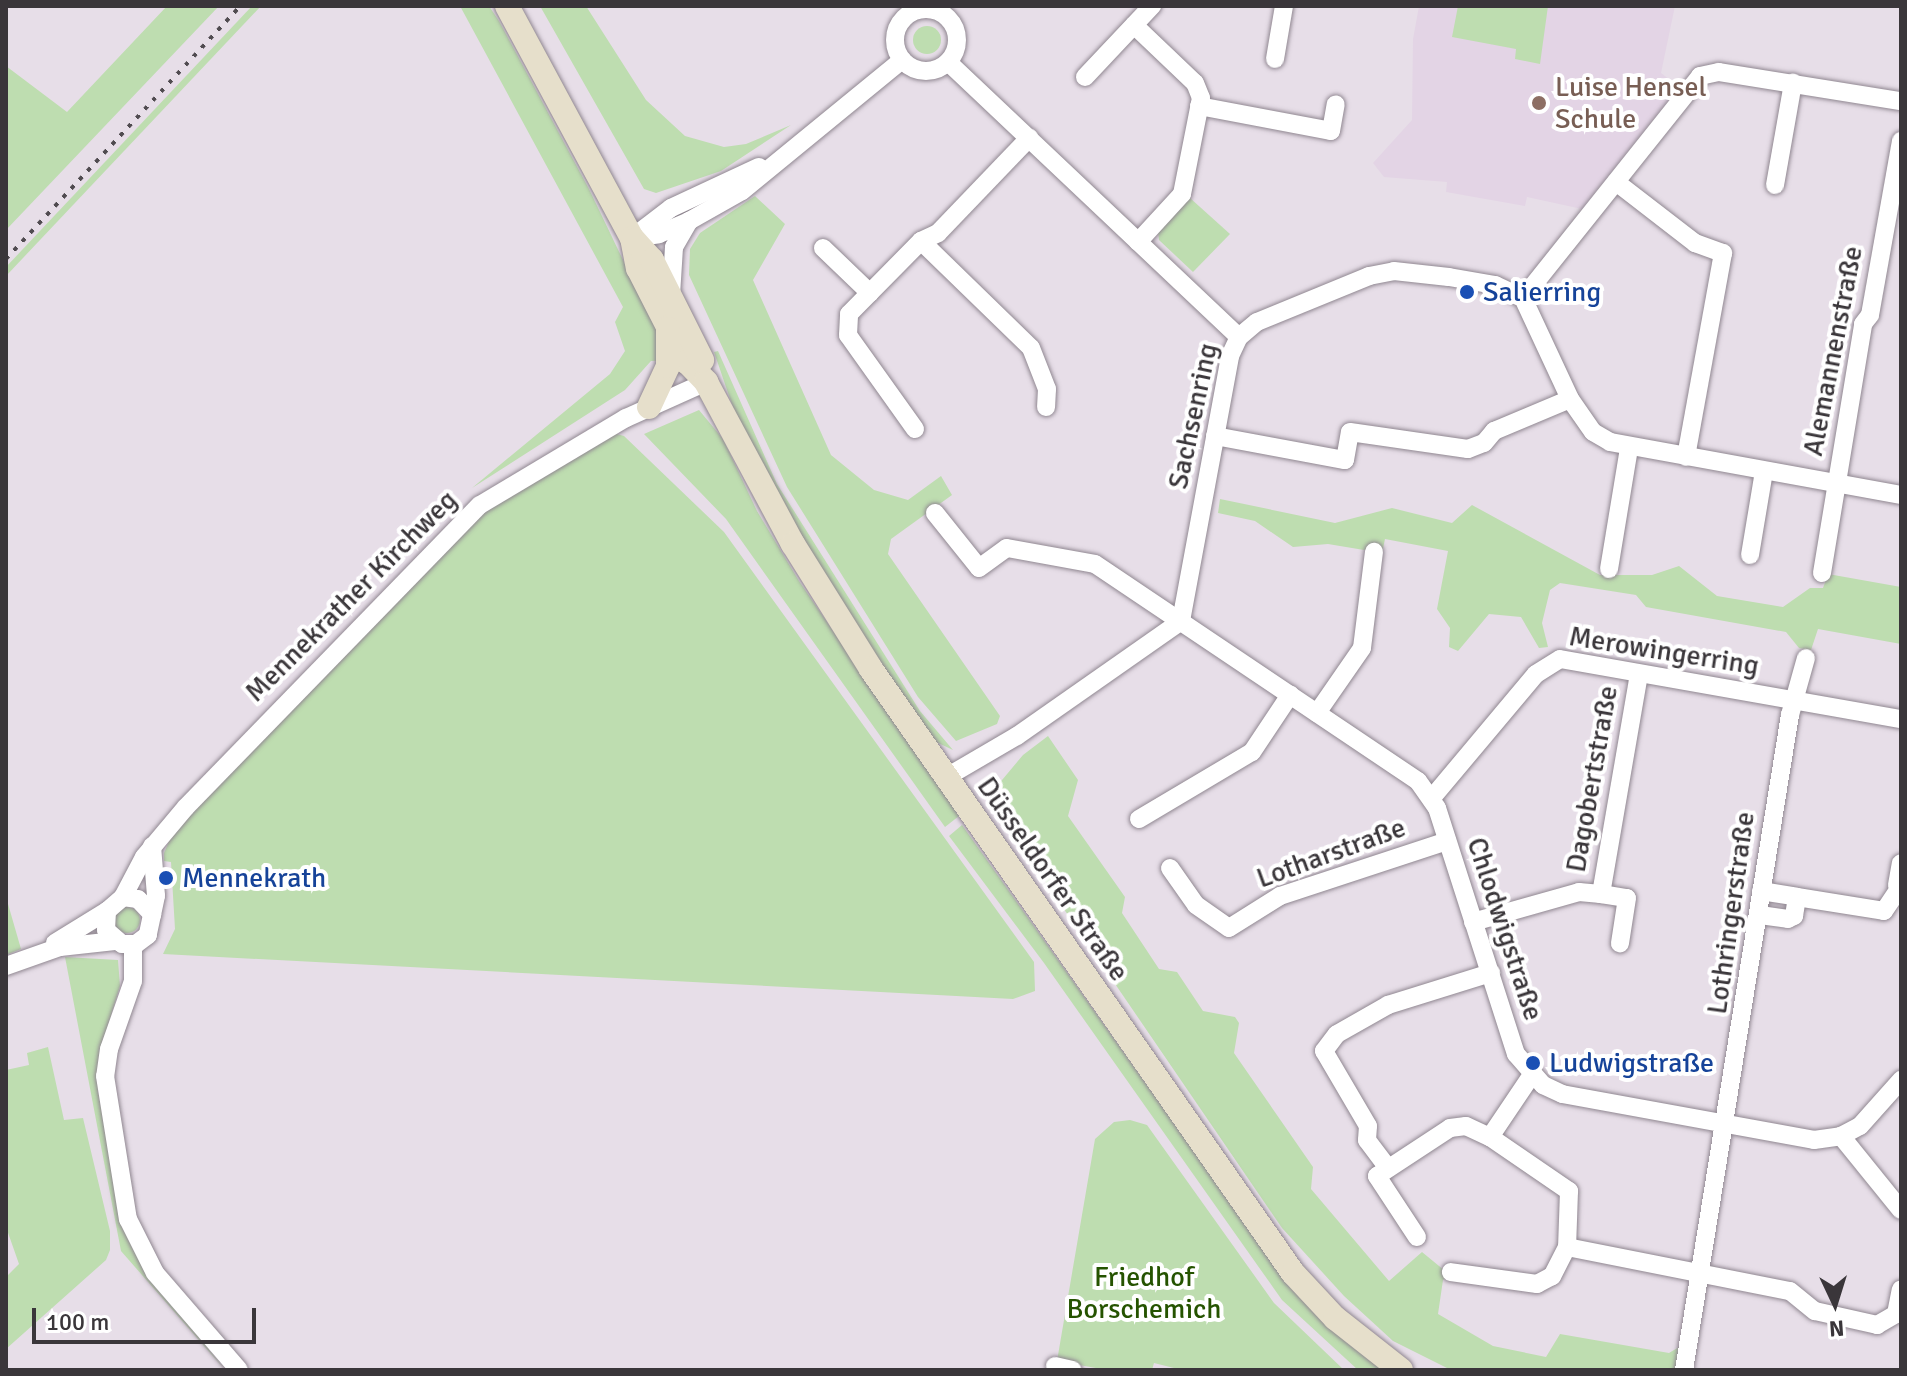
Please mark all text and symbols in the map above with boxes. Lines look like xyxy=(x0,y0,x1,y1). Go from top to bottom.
place label: Luise Hensel Schule xyxy=(1555,70,1707,136)
marker: Luise Hensel Schule xyxy=(1530,94,1548,112)
street label: Alemannenstraße xyxy=(1796,243,1870,459)
place label: Salierring xyxy=(1483,275,1601,309)
marker: Salierring xyxy=(1458,283,1476,301)
street label: Sachsenring xyxy=(1161,340,1225,492)
street label: Mennekrather Kirchweg xyxy=(238,483,464,709)
street label: Merowingerring xyxy=(1567,619,1761,683)
street label: Dagobertstraße xyxy=(1559,683,1625,875)
street label: Düsseldorfer Straße xyxy=(970,771,1136,987)
street label: Lothringerstraße xyxy=(1700,810,1762,1016)
street label: Lotharstraße xyxy=(1252,811,1410,895)
street label: Chlodwigstraße xyxy=(1460,833,1550,1025)
place label: Mennekrath xyxy=(182,861,326,895)
marker: Mennekrath xyxy=(157,869,175,887)
place label: Ludwigstraße xyxy=(1549,1046,1714,1080)
marker: Ludwigstraße xyxy=(1524,1054,1542,1072)
park label: Friedhof Borschemich xyxy=(1067,1260,1221,1326)
north arrow xyxy=(1795,1264,1875,1344)
scale bar xyxy=(36,1292,260,1342)
text: 100 m xyxy=(46,1307,109,1337)
text: N xyxy=(1828,1314,1845,1342)

